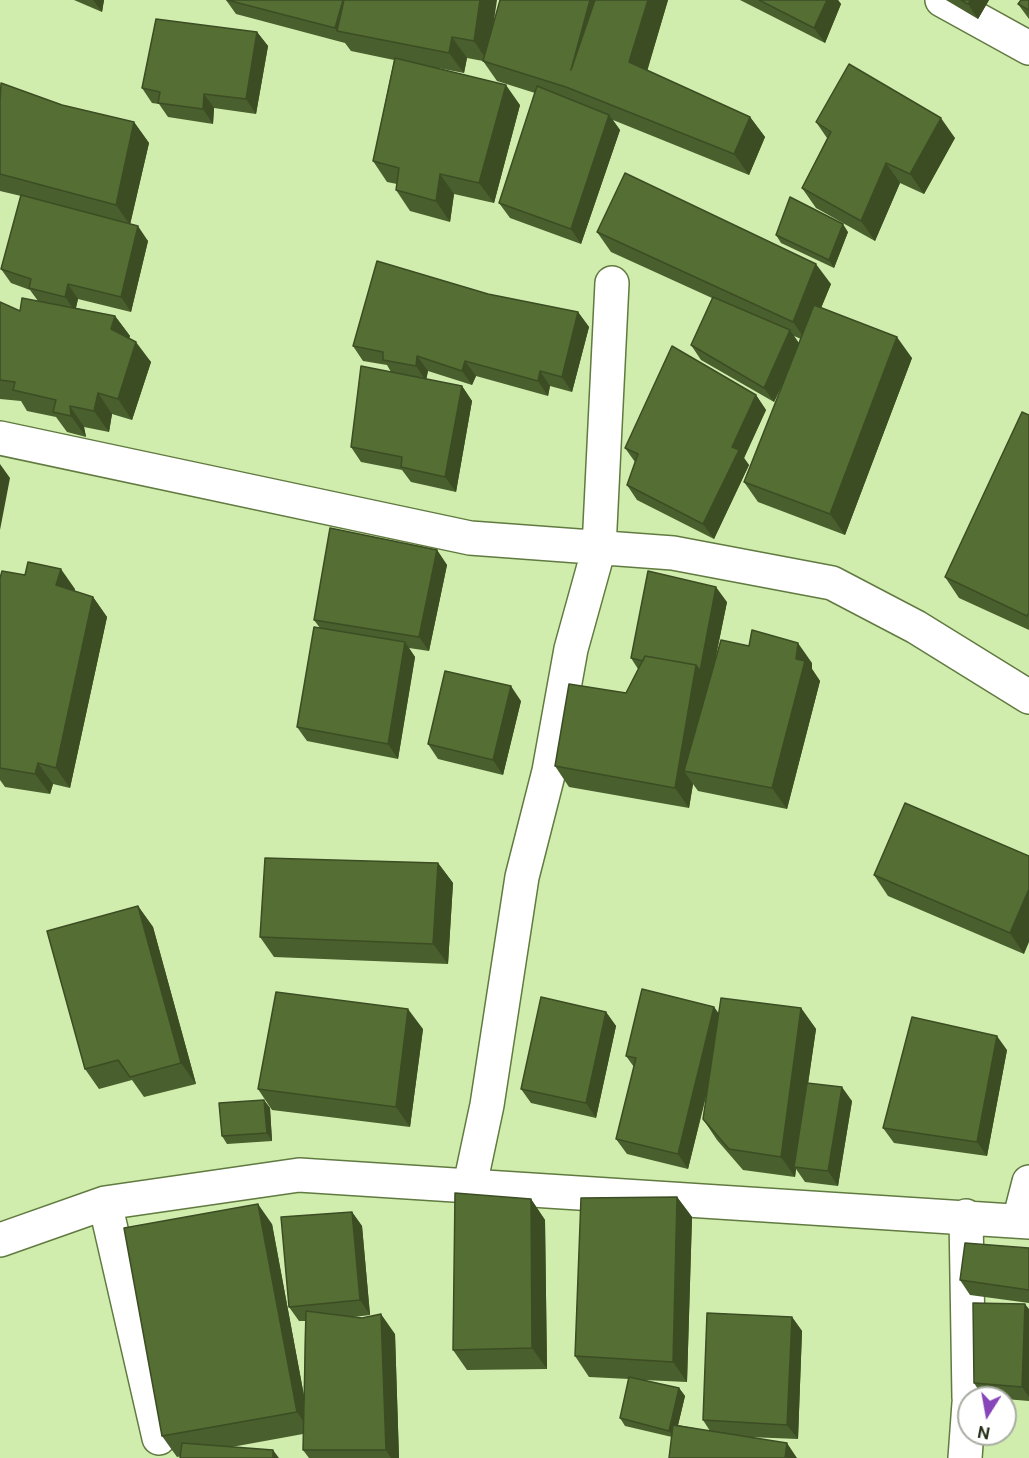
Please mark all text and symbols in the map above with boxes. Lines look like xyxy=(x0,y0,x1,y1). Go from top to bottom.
north arrow xyxy=(957,1386,1017,1446)
text: N xyxy=(976,1422,992,1443)

